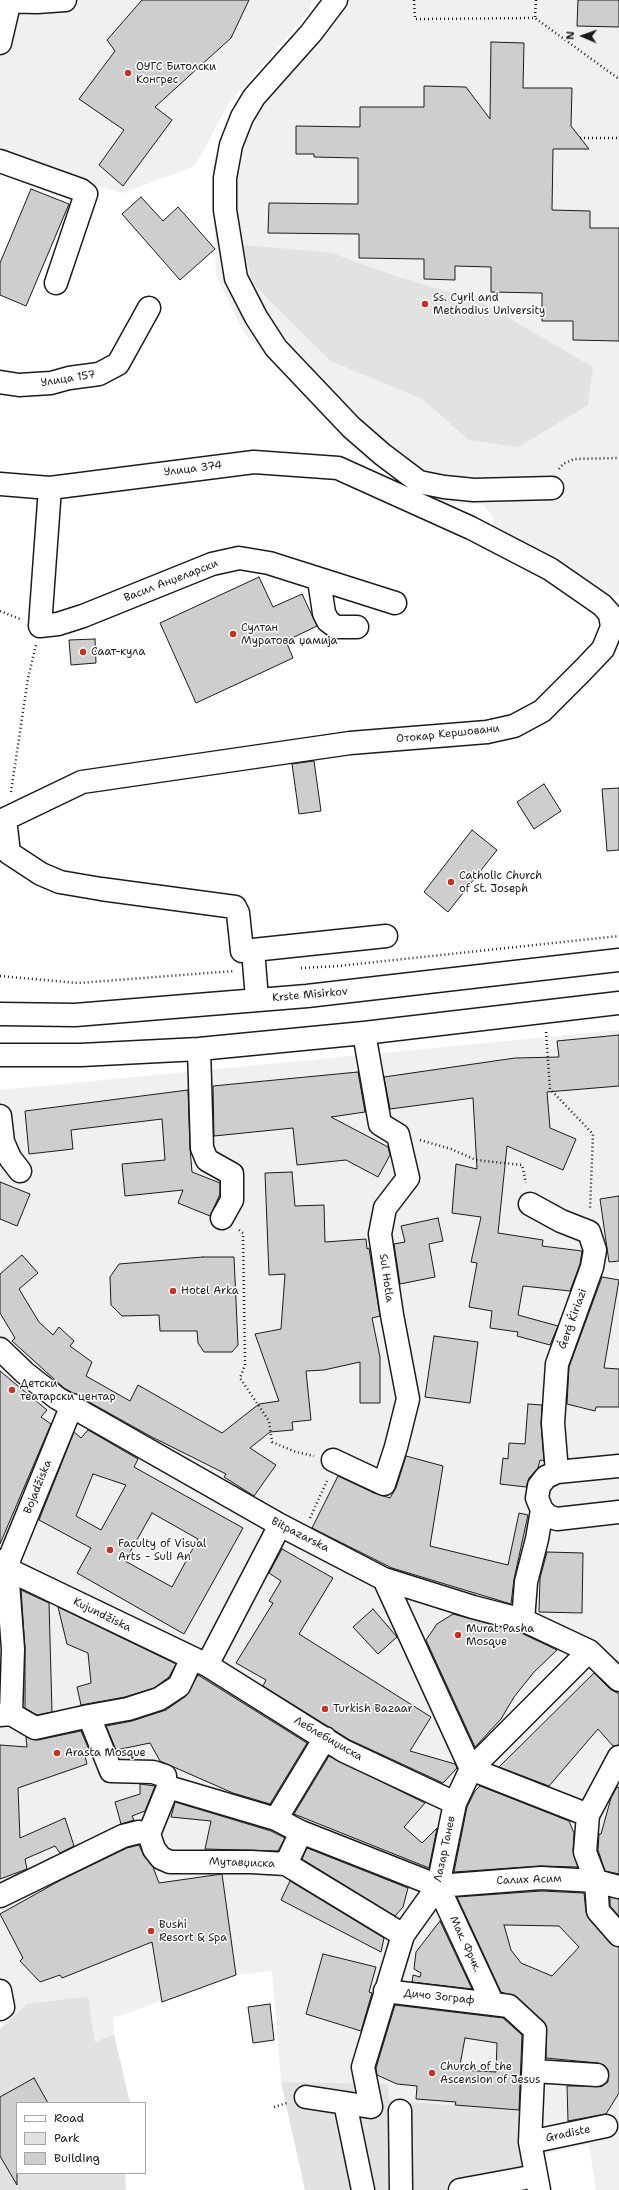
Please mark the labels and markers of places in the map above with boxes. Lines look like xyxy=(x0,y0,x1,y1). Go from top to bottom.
place label: ОУГС Битолски Конгрес xyxy=(136,60,216,86)
marker: ОУГС Битолски Конгрес xyxy=(123,68,133,78)
place label: Ss. Cyril and Methodius University xyxy=(433,291,545,317)
marker: Ss. Cyril and Methodius University xyxy=(420,299,430,309)
place label: Султан Муратова џамија xyxy=(241,621,337,647)
marker: Султан Муратова џамија xyxy=(228,629,238,639)
place label: Саат-кула xyxy=(91,645,145,659)
marker: Саат-кула xyxy=(78,647,88,657)
place label: Catholic Church of St. Joseph xyxy=(459,869,542,895)
marker: Catholic Church of St. Joseph xyxy=(446,877,456,887)
place label: Hotel Arka xyxy=(181,1284,239,1298)
marker: Hotel Arka xyxy=(168,1286,178,1296)
place label: Детски театарски центар xyxy=(20,1377,116,1403)
marker: Детски театарски центар xyxy=(7,1385,17,1395)
place label: Faculty of Visual Arts - Suli An xyxy=(118,1537,206,1563)
marker: Faculty of Visual Arts - Suli An xyxy=(105,1545,115,1555)
place label: Murat Pasha Mosque xyxy=(466,1622,534,1648)
marker: Murat Pasha Mosque xyxy=(453,1630,463,1640)
place label: Turkish Bazaar xyxy=(333,1702,413,1716)
marker: Turkish Bazaar xyxy=(320,1704,330,1714)
place label: Arasta Mosque xyxy=(65,1746,146,1760)
marker: Arasta Mosque xyxy=(52,1748,62,1758)
place label: Bushi Resort & Spa xyxy=(159,1918,227,1944)
marker: Bushi Resort & Spa xyxy=(146,1926,156,1936)
place label: Church of the Ascension of Jesus xyxy=(440,2060,540,2086)
marker: Church of the Ascension of Jesus xyxy=(427,2068,437,2078)

